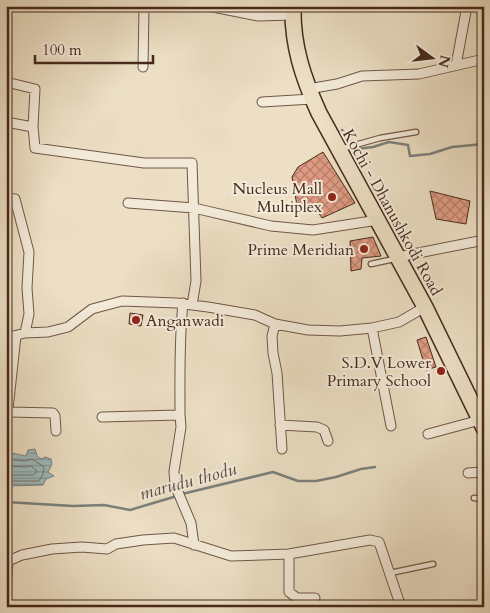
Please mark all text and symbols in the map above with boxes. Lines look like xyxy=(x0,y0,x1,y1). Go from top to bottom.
scale bar xyxy=(35,32,152,64)
north arrow xyxy=(408,32,458,82)
text: 100 m xyxy=(42,40,82,60)
text: N xyxy=(433,53,455,70)
street label: Kochi - Dhanushkodi Road xyxy=(337,125,447,300)
place label: Nucleus Mall Multiplex xyxy=(232,178,322,218)
marker: Nucleus Mall Multiplex xyxy=(326,191,338,203)
place label: Prime Meridian xyxy=(247,239,354,261)
marker: Prime Meridian xyxy=(358,243,370,255)
place label: Anganwadi xyxy=(146,310,225,332)
marker: Anganwadi xyxy=(130,314,142,326)
place label: S.D.V Lower Primary School xyxy=(327,352,431,392)
marker: S.D.V Lower Primary School xyxy=(435,365,447,377)
water label: marudu thodu xyxy=(137,456,240,506)

